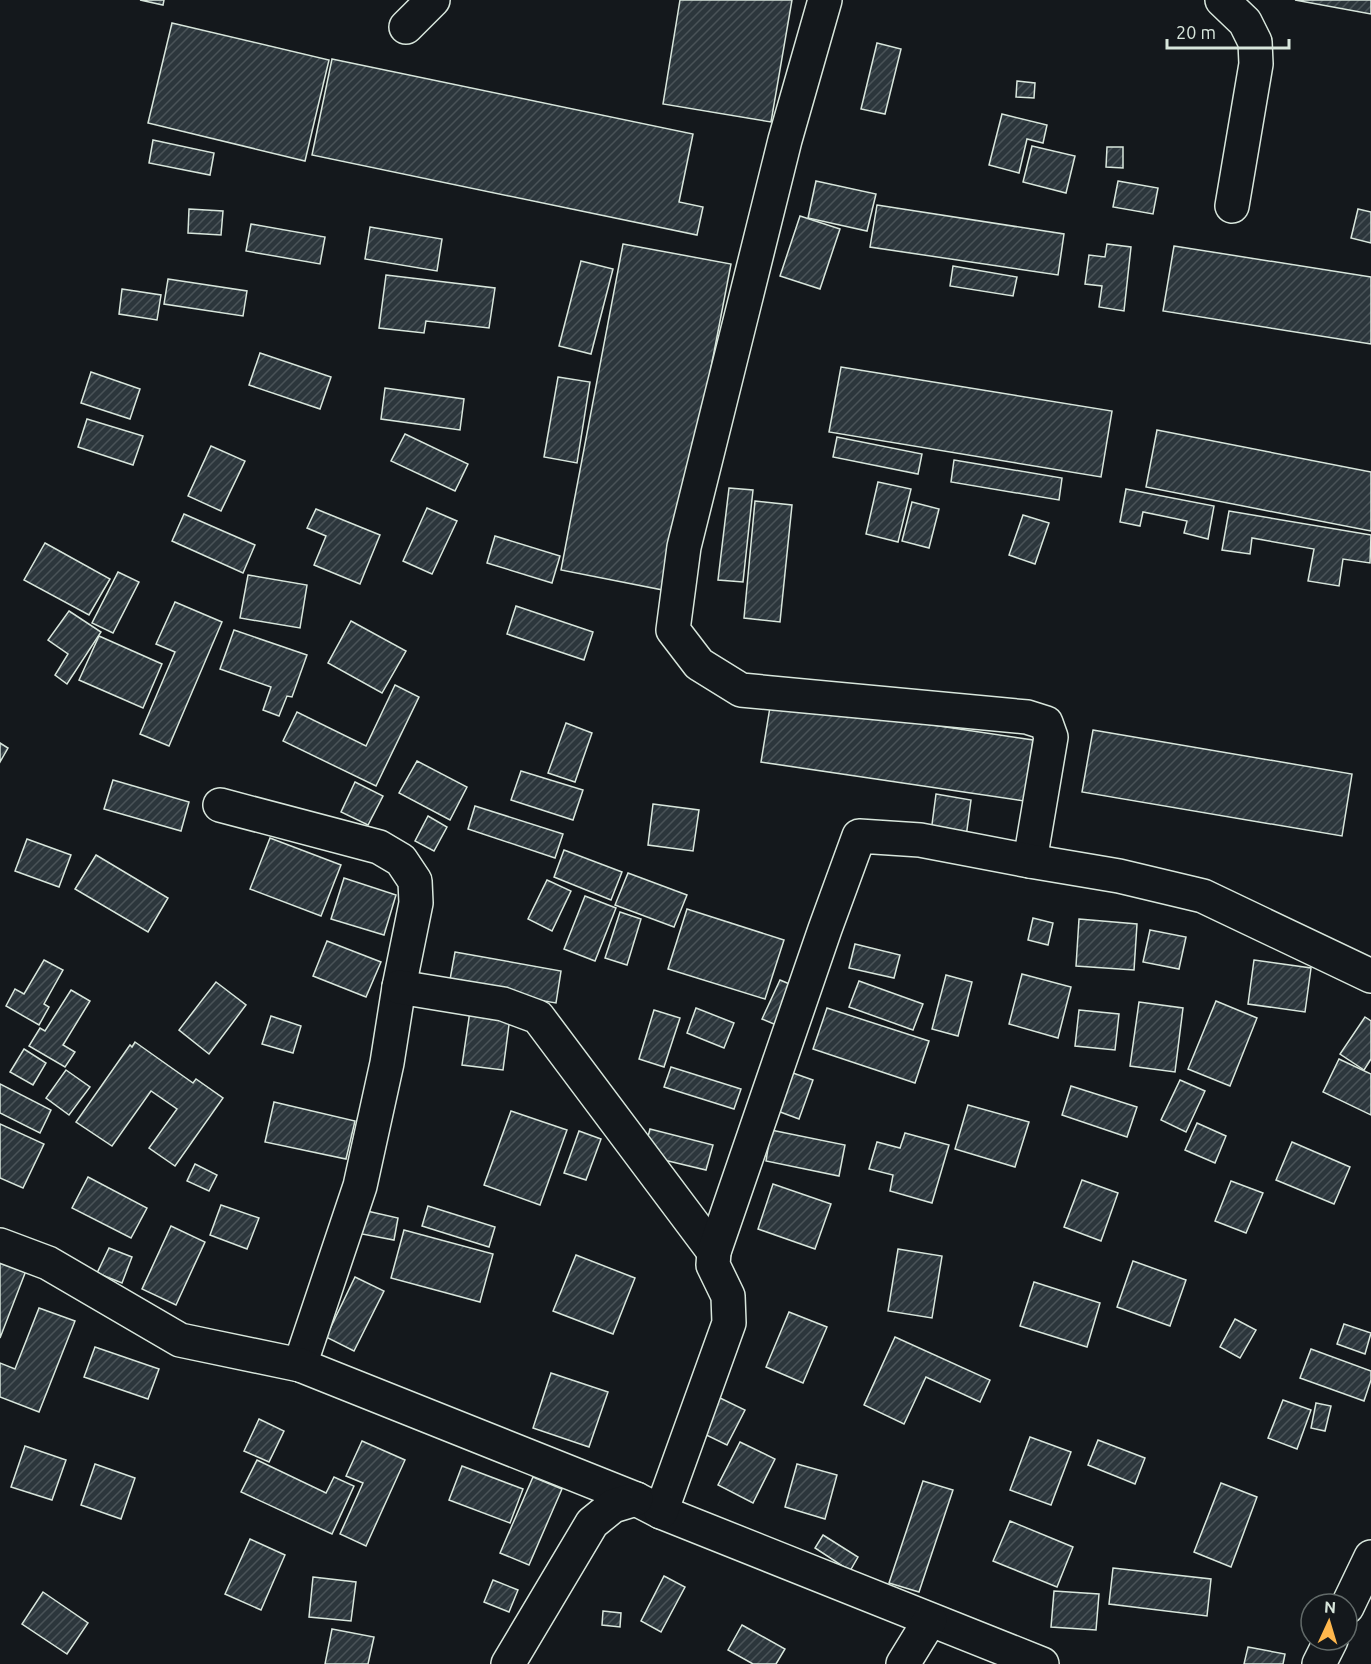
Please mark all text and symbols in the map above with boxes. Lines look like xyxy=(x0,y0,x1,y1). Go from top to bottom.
scale bar xyxy=(1167,12,1288,50)
text: 20 m xyxy=(1176,22,1216,42)
north arrow xyxy=(1299,1592,1359,1652)
text: N xyxy=(1323,1598,1337,1616)

